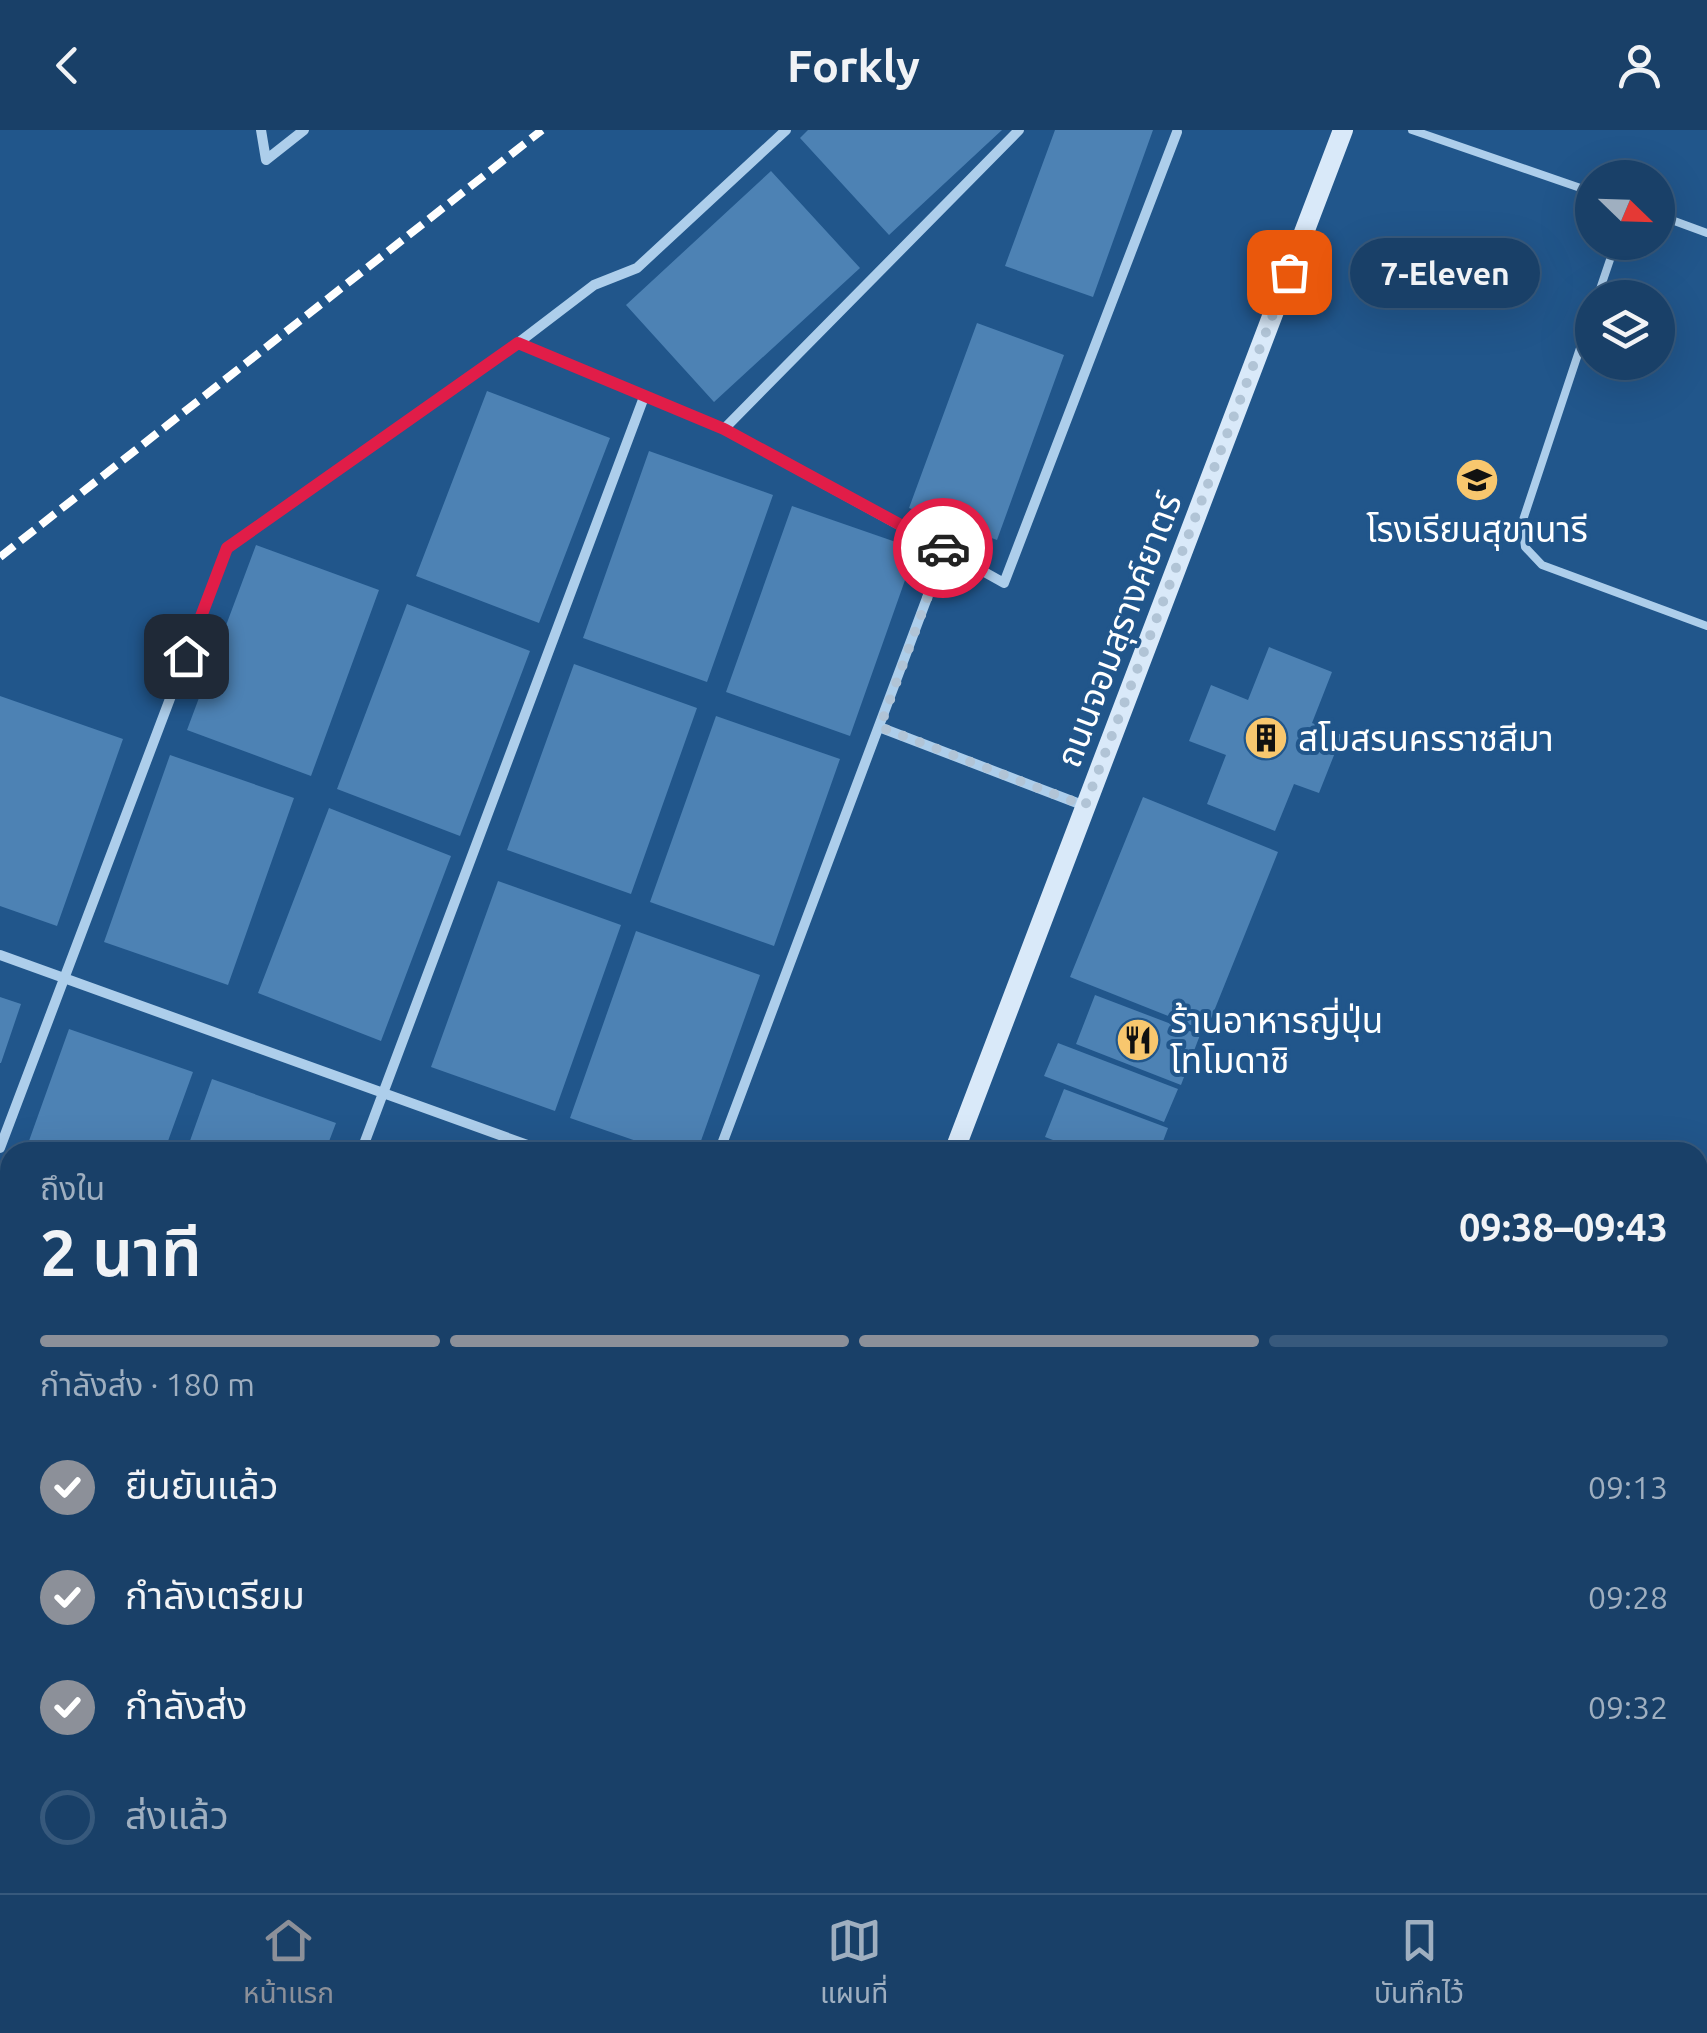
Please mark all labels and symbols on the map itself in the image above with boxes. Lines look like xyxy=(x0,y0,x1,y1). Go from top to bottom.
north arrow xyxy=(1575,160,1675,260)
pin xyxy=(1247,230,1332,315)
callout: 7-Eleven xyxy=(1349,237,1539,307)
school or university icon: โรงเรียนสุขานารี xyxy=(1454,457,1500,503)
street label: ถนนจอมสุรางค์ยาตร์ xyxy=(1047,486,1191,773)
courier xyxy=(893,498,993,598)
place label: โรงเรียนสุขานารี xyxy=(1366,509,1588,551)
pin xyxy=(144,614,229,699)
building icon: สโมสรนครราชสีมา xyxy=(1243,715,1289,761)
place label: สโมสรนครราชสีมา xyxy=(1298,718,1554,758)
place label: ร้านอาหารญี่ปุ่น โทโมดาชิ xyxy=(1170,997,1383,1080)
restaurant icon: ร้านอาหารญี่ปุ่น โทโมดาชิ xyxy=(1115,1017,1161,1063)

